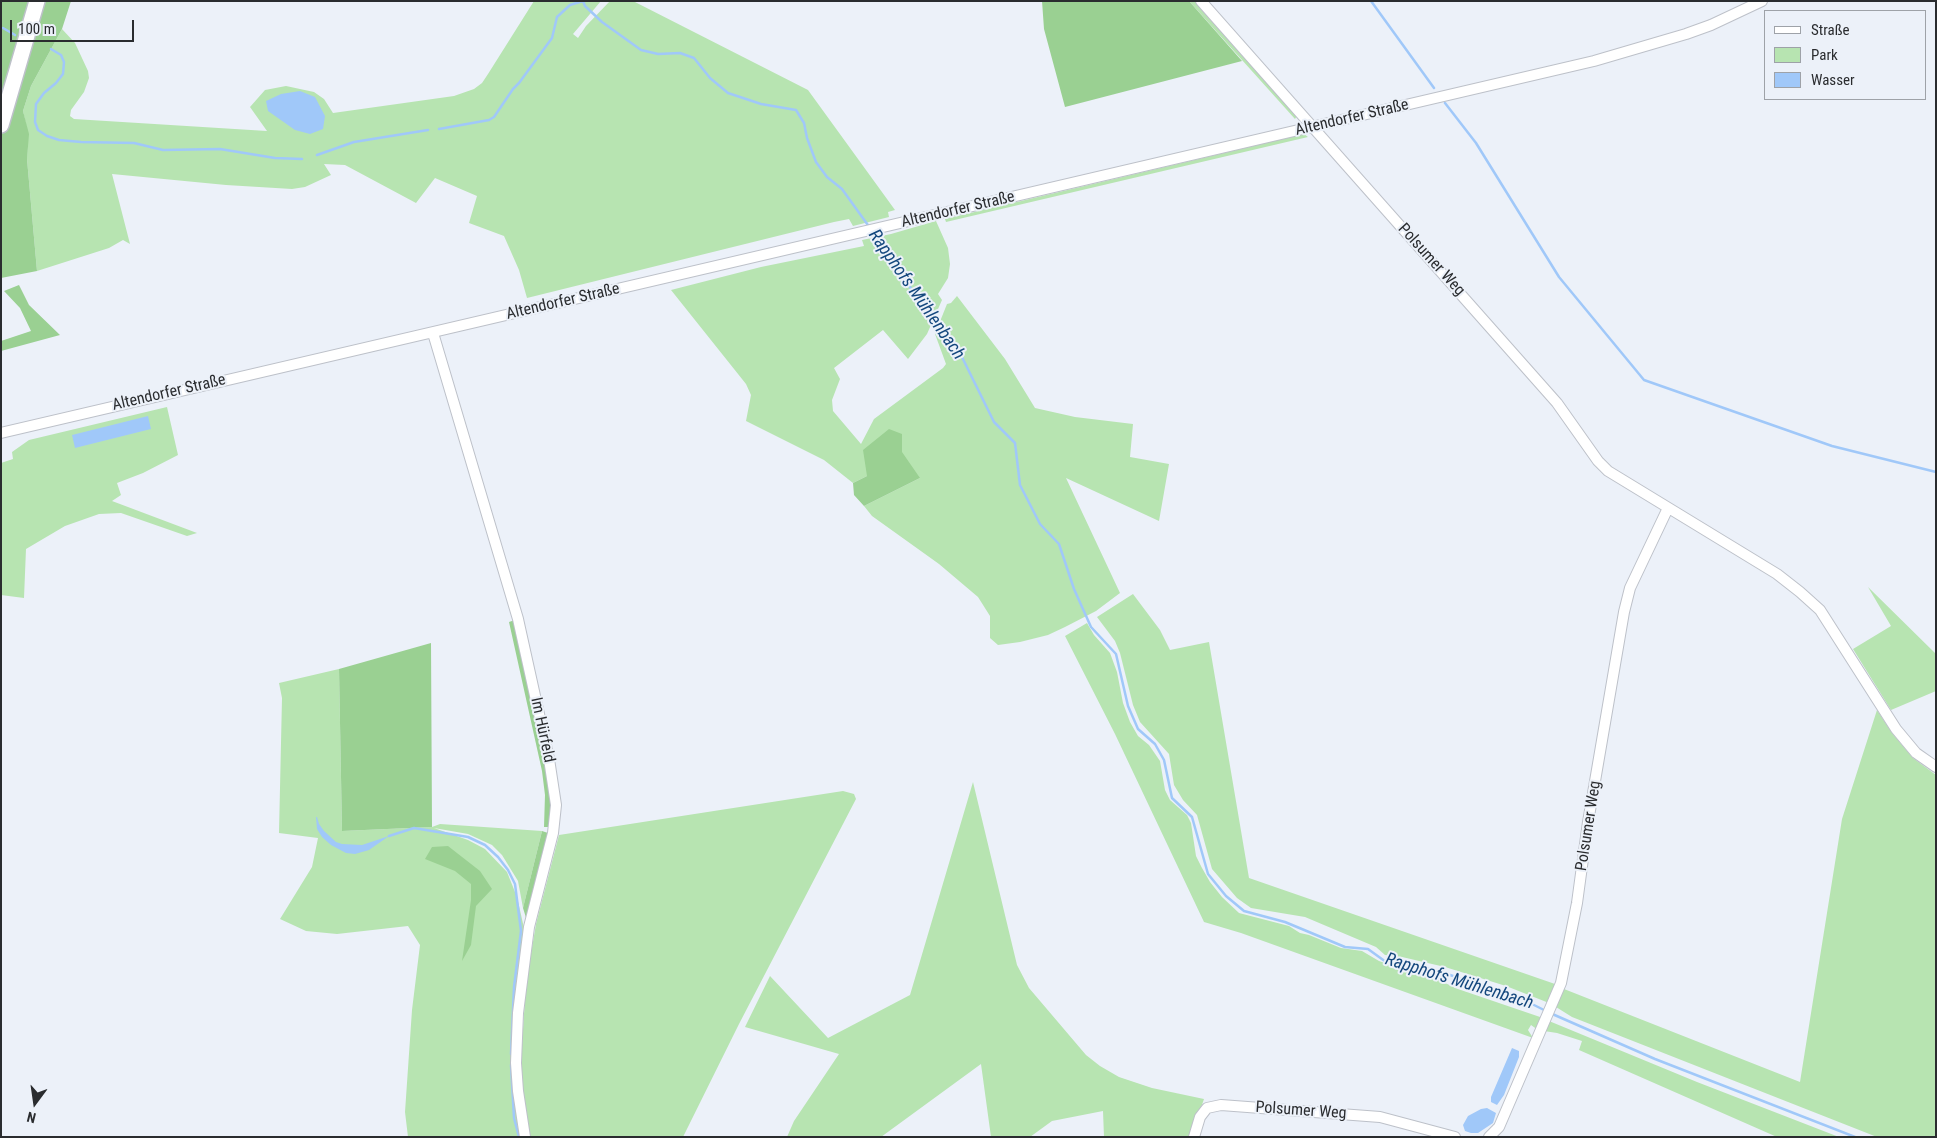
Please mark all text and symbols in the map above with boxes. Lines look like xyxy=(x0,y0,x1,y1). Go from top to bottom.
scale bar xyxy=(12,10,136,42)
legend xyxy=(1764,10,1927,100)
text: 100 m xyxy=(18,20,55,38)
text: Straße xyxy=(1811,21,1850,39)
text: Park xyxy=(1811,46,1838,64)
text: Wasser xyxy=(1811,71,1855,89)
street label: Altendorfer Straße xyxy=(1293,96,1411,140)
street label: Altendorfer Straße xyxy=(899,188,1017,232)
street label: Polsumer Weg xyxy=(1393,220,1469,300)
water label: Rapphofs Mühlenbach xyxy=(863,226,969,364)
street label: Altendorfer Straße xyxy=(504,280,622,324)
street label: Altendorfer Straße xyxy=(110,371,228,415)
street label: Im Hürfeld xyxy=(526,696,558,764)
street label: Polsumer Weg xyxy=(1572,780,1606,872)
water label: Rapphofs Mühlenbach xyxy=(1382,949,1536,1015)
north arrow xyxy=(10,1078,60,1128)
street label: Polsumer Weg xyxy=(1255,1098,1347,1124)
text: N xyxy=(25,1109,37,1126)

